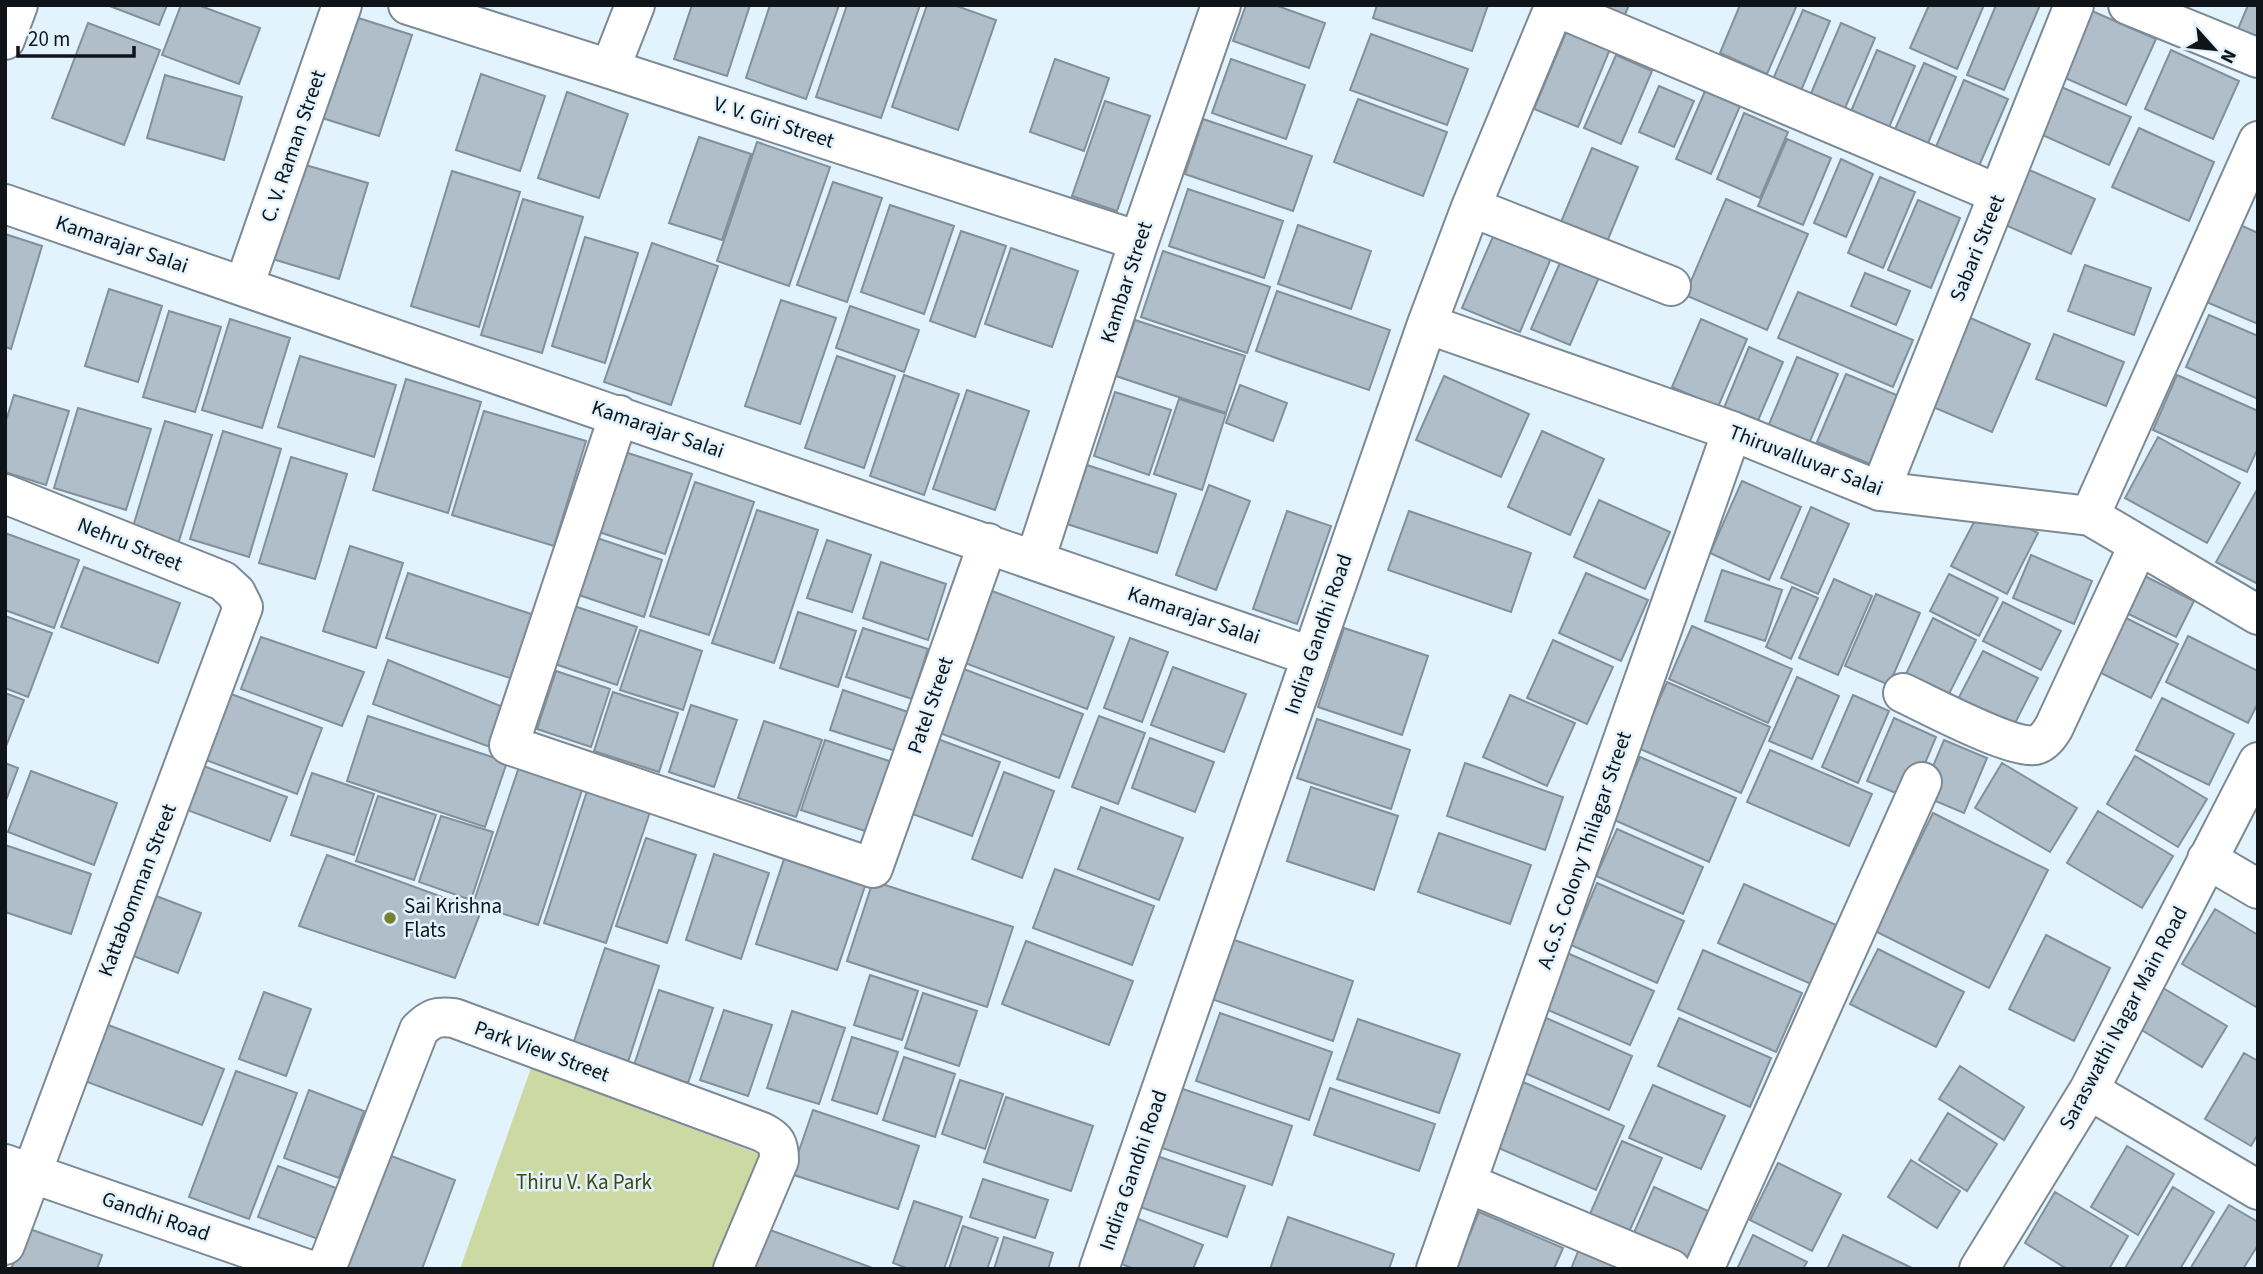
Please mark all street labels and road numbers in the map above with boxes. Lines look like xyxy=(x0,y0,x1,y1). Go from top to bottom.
street label: C. V. Raman Street xyxy=(253,66,333,226)
street label: V. V. Giri Street xyxy=(710,88,838,156)
street label: Sabari Street xyxy=(1942,190,2012,306)
street label: Kamarajar Salai xyxy=(52,207,192,281)
street label: Kambar Street xyxy=(1092,217,1160,347)
street label: Kamarajar Salai xyxy=(588,392,728,466)
street label: Thiruvalluvar Salai xyxy=(1725,417,1887,503)
street label: Nehru Street xyxy=(73,509,187,579)
street label: Indira Gandhi Road xyxy=(1276,550,1360,718)
street label: Kamarajar Salai xyxy=(1124,578,1264,652)
street label: Patel Street xyxy=(899,653,961,757)
street label: A.G.S. Colony Thilagar Street xyxy=(1529,727,1639,973)
street label: Kattabomman Street xyxy=(90,799,184,981)
street label: Saraswathi Nagar Main Road xyxy=(2051,901,2195,1135)
street label: Park View Street xyxy=(470,1013,614,1089)
street label: Indira Gandhi Road xyxy=(1091,1086,1175,1254)
street label: Gandhi Road xyxy=(98,1183,214,1249)

